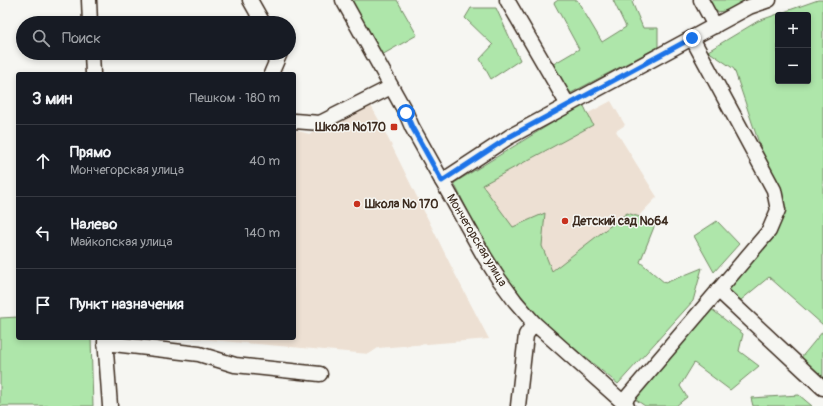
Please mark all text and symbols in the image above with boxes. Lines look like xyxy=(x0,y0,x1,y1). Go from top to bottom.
map controls xyxy=(775,12,811,84)
button: + xyxy=(775,12,811,48)
search box xyxy=(16,16,296,60)
icon: search xyxy=(30,27,52,49)
text: Поиск xyxy=(62,29,101,48)
route end xyxy=(683,29,701,47)
button: − xyxy=(775,48,811,84)
text: 3 мин xyxy=(32,88,72,109)
text: Пешком · 180 m xyxy=(190,90,280,106)
route start xyxy=(397,104,415,122)
place label: Школа №170 xyxy=(314,120,386,135)
marker: Школа №170 xyxy=(389,122,399,132)
text: Прямо xyxy=(70,143,111,162)
icon: ahead xyxy=(32,150,54,172)
text: 40 m xyxy=(249,153,280,169)
text: Мончегорская улица xyxy=(70,162,184,178)
street label: Мончегорская улица xyxy=(443,191,510,290)
place label: Школа № 170 xyxy=(364,197,438,212)
marker: Школа № 170 xyxy=(352,199,362,209)
place label: Детский сад №64 xyxy=(572,214,668,229)
text: Налево xyxy=(70,215,117,234)
marker: Детский сад №64 xyxy=(560,216,570,226)
icon: left xyxy=(32,222,54,244)
text: 140 m xyxy=(244,225,280,241)
text: Майкопская улица xyxy=(70,234,173,250)
icon: arrive xyxy=(32,294,54,316)
text: Пункт назначения xyxy=(70,295,184,314)

